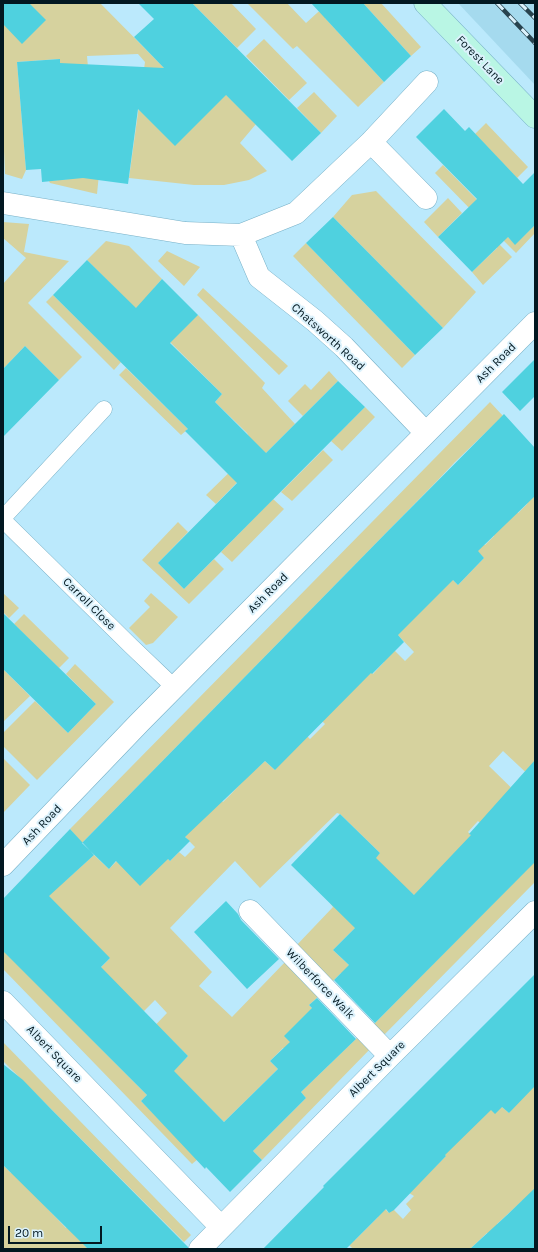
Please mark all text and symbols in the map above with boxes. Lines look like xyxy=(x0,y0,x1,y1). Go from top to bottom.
street label: Forest Lane xyxy=(453,33,507,87)
street label: Chatsworth Road xyxy=(288,300,368,374)
street label: Ash Road xyxy=(473,340,519,386)
street label: Ash Road xyxy=(245,570,291,616)
street label: Carroll Close xyxy=(60,575,118,633)
street label: Ash Road xyxy=(19,802,65,848)
street label: Wilberforce Walk xyxy=(283,946,357,1022)
street label: Albert Square xyxy=(23,1022,85,1086)
street label: Albert Square xyxy=(346,1038,408,1100)
scale bar xyxy=(10,1218,104,1244)
text: 20 m xyxy=(15,1226,43,1240)

